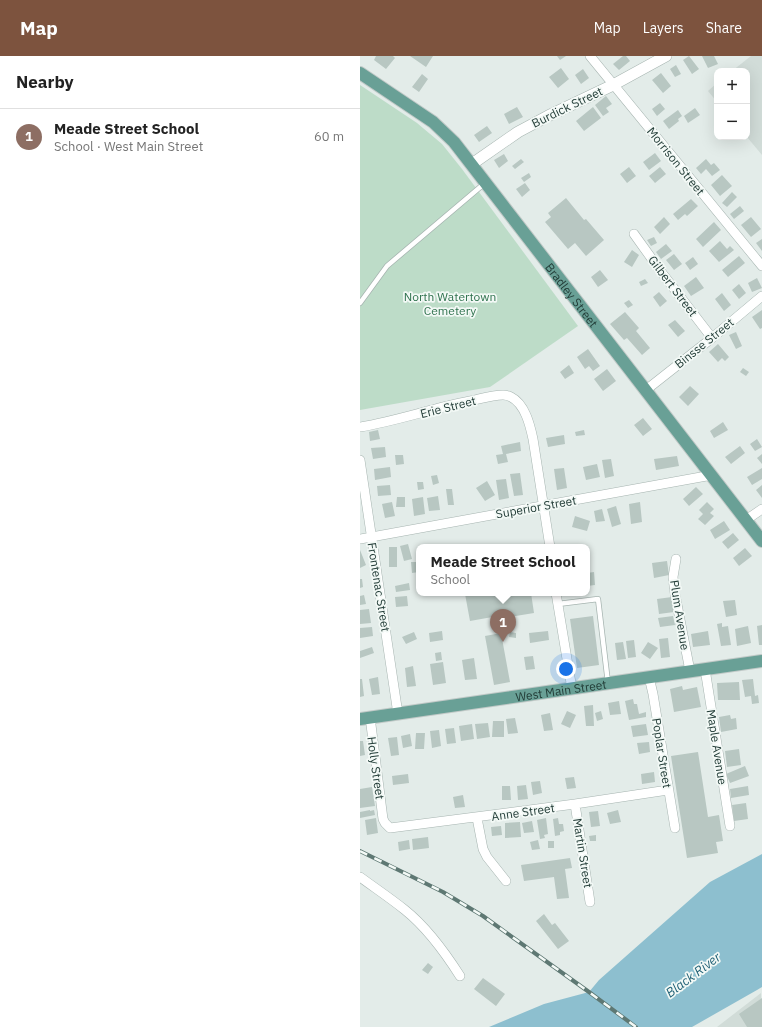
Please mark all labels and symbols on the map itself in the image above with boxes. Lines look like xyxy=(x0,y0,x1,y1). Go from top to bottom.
street label: Burdick Street xyxy=(529,83,605,131)
street label: Morrison Street xyxy=(644,124,708,198)
street label: Gilbert Street xyxy=(645,253,701,319)
street label: Bradley Street xyxy=(542,260,602,330)
park label: North Watertown Cemetery xyxy=(404,289,496,318)
street label: Binsse Street xyxy=(671,315,737,371)
street label: Erie Street xyxy=(419,393,477,421)
street label: Superior Street xyxy=(495,493,577,521)
street label: Frontenac Street xyxy=(365,541,393,633)
street label: Plum Avenue xyxy=(667,579,693,652)
pin: 1 xyxy=(490,609,516,642)
your location xyxy=(556,659,576,679)
street label: West Main Street xyxy=(514,676,607,704)
street label: Maple Avenue xyxy=(704,708,730,786)
street label: Poplar Street xyxy=(649,717,675,789)
street label: Holly Street xyxy=(364,736,388,800)
street label: Anne Street xyxy=(490,800,556,824)
street label: Martin Street xyxy=(570,817,596,889)
water label: Black River xyxy=(662,948,725,1001)

